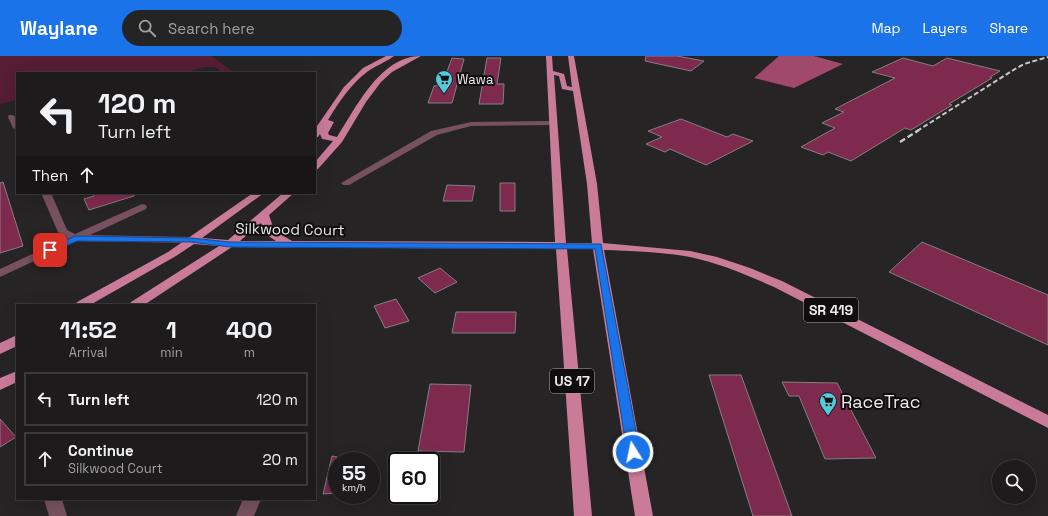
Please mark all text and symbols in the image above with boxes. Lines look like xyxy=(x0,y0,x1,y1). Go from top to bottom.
search box xyxy=(122,10,402,46)
text: Waylane xyxy=(20,16,98,41)
icon: search xyxy=(136,17,158,39)
text: Search here xyxy=(168,19,255,38)
text: Map xyxy=(871,19,901,37)
text: Layers xyxy=(923,19,967,37)
text: Share xyxy=(989,19,1028,37)
supermarket icon: Wawa xyxy=(434,69,454,94)
place label: Wawa xyxy=(457,71,494,88)
text: 120 m xyxy=(98,85,176,121)
icon: left xyxy=(32,88,84,140)
text: Turn left xyxy=(98,120,171,143)
icon: ahead xyxy=(76,164,98,186)
text: Then xyxy=(32,166,68,185)
street label: Silkwood Court xyxy=(235,219,345,239)
pin xyxy=(33,233,67,267)
icon: arrive xyxy=(39,239,61,261)
road number: SR 419 xyxy=(804,298,858,322)
text: 11:52 xyxy=(59,314,117,345)
text: 1 xyxy=(166,314,177,345)
text: 400 xyxy=(226,314,272,345)
text: Arrival xyxy=(69,344,107,361)
text: min xyxy=(160,344,183,361)
text: m xyxy=(244,344,255,361)
road number: US 17 xyxy=(550,369,594,393)
icon: left xyxy=(34,388,56,410)
text: Turn left xyxy=(68,390,130,409)
text: 120 m xyxy=(256,390,298,409)
place label: RaceTrac xyxy=(841,390,920,413)
supermarket icon: RaceTrac xyxy=(818,391,838,416)
position arrow xyxy=(612,431,654,473)
text: Continue xyxy=(68,441,134,460)
icon: ahead xyxy=(34,448,56,470)
text: 20 m xyxy=(263,450,298,469)
speed limit sign: 60 xyxy=(388,452,440,504)
text: Silkwood Court xyxy=(68,460,163,477)
text: 55 xyxy=(342,460,366,486)
map controls xyxy=(992,460,1036,504)
button: search xyxy=(992,460,1036,504)
text: km/h xyxy=(342,481,366,494)

